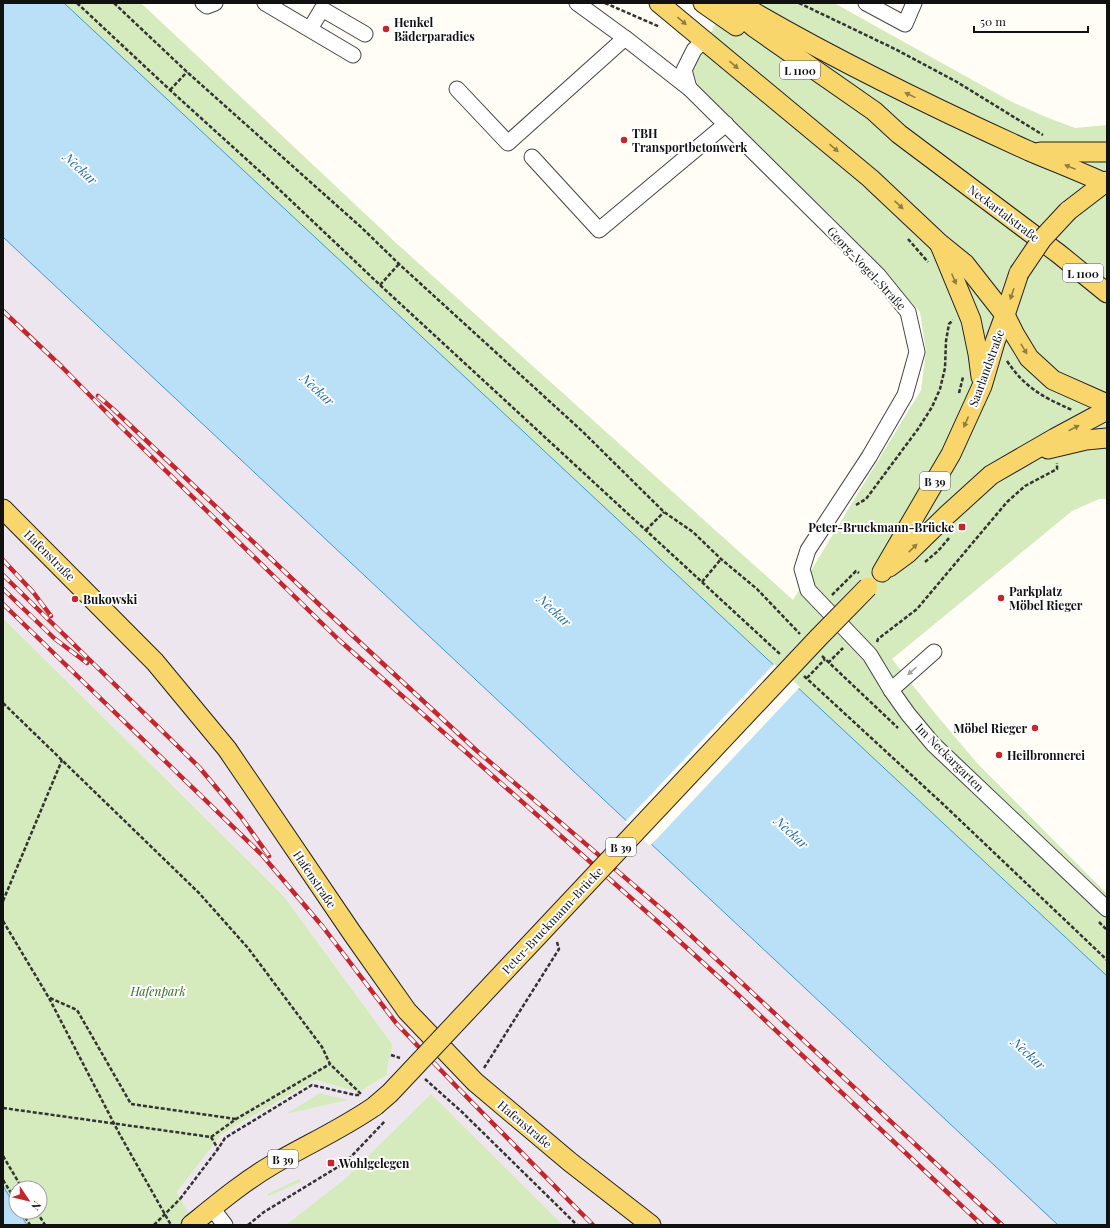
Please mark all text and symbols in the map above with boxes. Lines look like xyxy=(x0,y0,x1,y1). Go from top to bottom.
scale bar xyxy=(974,8,1088,34)
text: 50 m xyxy=(980,13,1006,29)
place label: Henkel Bäderparadies xyxy=(394,14,475,44)
one-way arrow xyxy=(676,17,687,26)
marker: Henkel Bäderparadies xyxy=(381,24,391,34)
one-way arrow xyxy=(728,60,739,69)
road number: L 1100 xyxy=(780,61,820,79)
one-way arrow xyxy=(904,92,916,98)
place label: TBH Transportbetonwerk xyxy=(632,125,748,155)
marker: TBH Transportbetonwerk xyxy=(619,135,629,145)
one-way arrow xyxy=(828,144,839,153)
water label: Neckar xyxy=(60,148,102,188)
one-way arrow xyxy=(1063,164,1075,170)
street label: Neckartalstraße xyxy=(965,181,1043,245)
one-way arrow xyxy=(894,200,903,209)
street label: Georg-Vogel-Straße xyxy=(824,223,910,313)
road number: L 1100 xyxy=(1063,264,1103,282)
one-way arrow xyxy=(952,274,958,286)
one-way arrow xyxy=(1009,288,1015,300)
street label: Saarlandstraße xyxy=(965,327,1007,409)
one-way arrow xyxy=(1020,343,1027,355)
water label: Neckar xyxy=(297,369,339,409)
one-way arrow xyxy=(963,416,969,427)
one-way arrow xyxy=(1068,425,1080,431)
road number: B 39 xyxy=(920,472,950,490)
place label: Peter-Bruckmann-Brücke xyxy=(808,519,954,535)
marker: Peter-Bruckmann-Brücke xyxy=(957,522,967,532)
street label: Hafenstraße xyxy=(21,526,79,584)
one-way arrow xyxy=(908,543,918,553)
place label: Parkplatz Möbel Rieger xyxy=(1009,583,1083,613)
water label: Neckar xyxy=(534,590,576,630)
place label: Bukowski xyxy=(83,591,138,607)
marker: Parkplatz Möbel Rieger xyxy=(996,593,1006,603)
marker: Bukowski xyxy=(70,594,80,604)
one-way arrow xyxy=(907,666,918,675)
street label: Im Neckargarten xyxy=(912,719,988,795)
place label: Möbel Rieger xyxy=(954,720,1027,736)
marker: Möbel Rieger xyxy=(1030,723,1040,733)
place label: Heilbronnerei xyxy=(1007,747,1085,763)
marker: Heilbronnerei xyxy=(994,750,1004,760)
water label: Neckar xyxy=(771,812,813,852)
road number: B 39 xyxy=(606,838,636,856)
street label: Hafenstraße xyxy=(290,847,340,911)
street label: Peter-Bruckmann-Brücke xyxy=(498,863,606,977)
park label: Hafenpark xyxy=(129,983,186,999)
water label: Neckar xyxy=(1008,1033,1050,1073)
street label: Hafenstraße xyxy=(495,1097,555,1151)
road number: B 39 xyxy=(268,1150,298,1168)
place label: Wohlgelegen xyxy=(338,1155,410,1171)
marker: Wohlgelegen xyxy=(326,1158,336,1168)
north arrow xyxy=(8,1180,48,1220)
text: N xyxy=(28,1198,45,1214)

